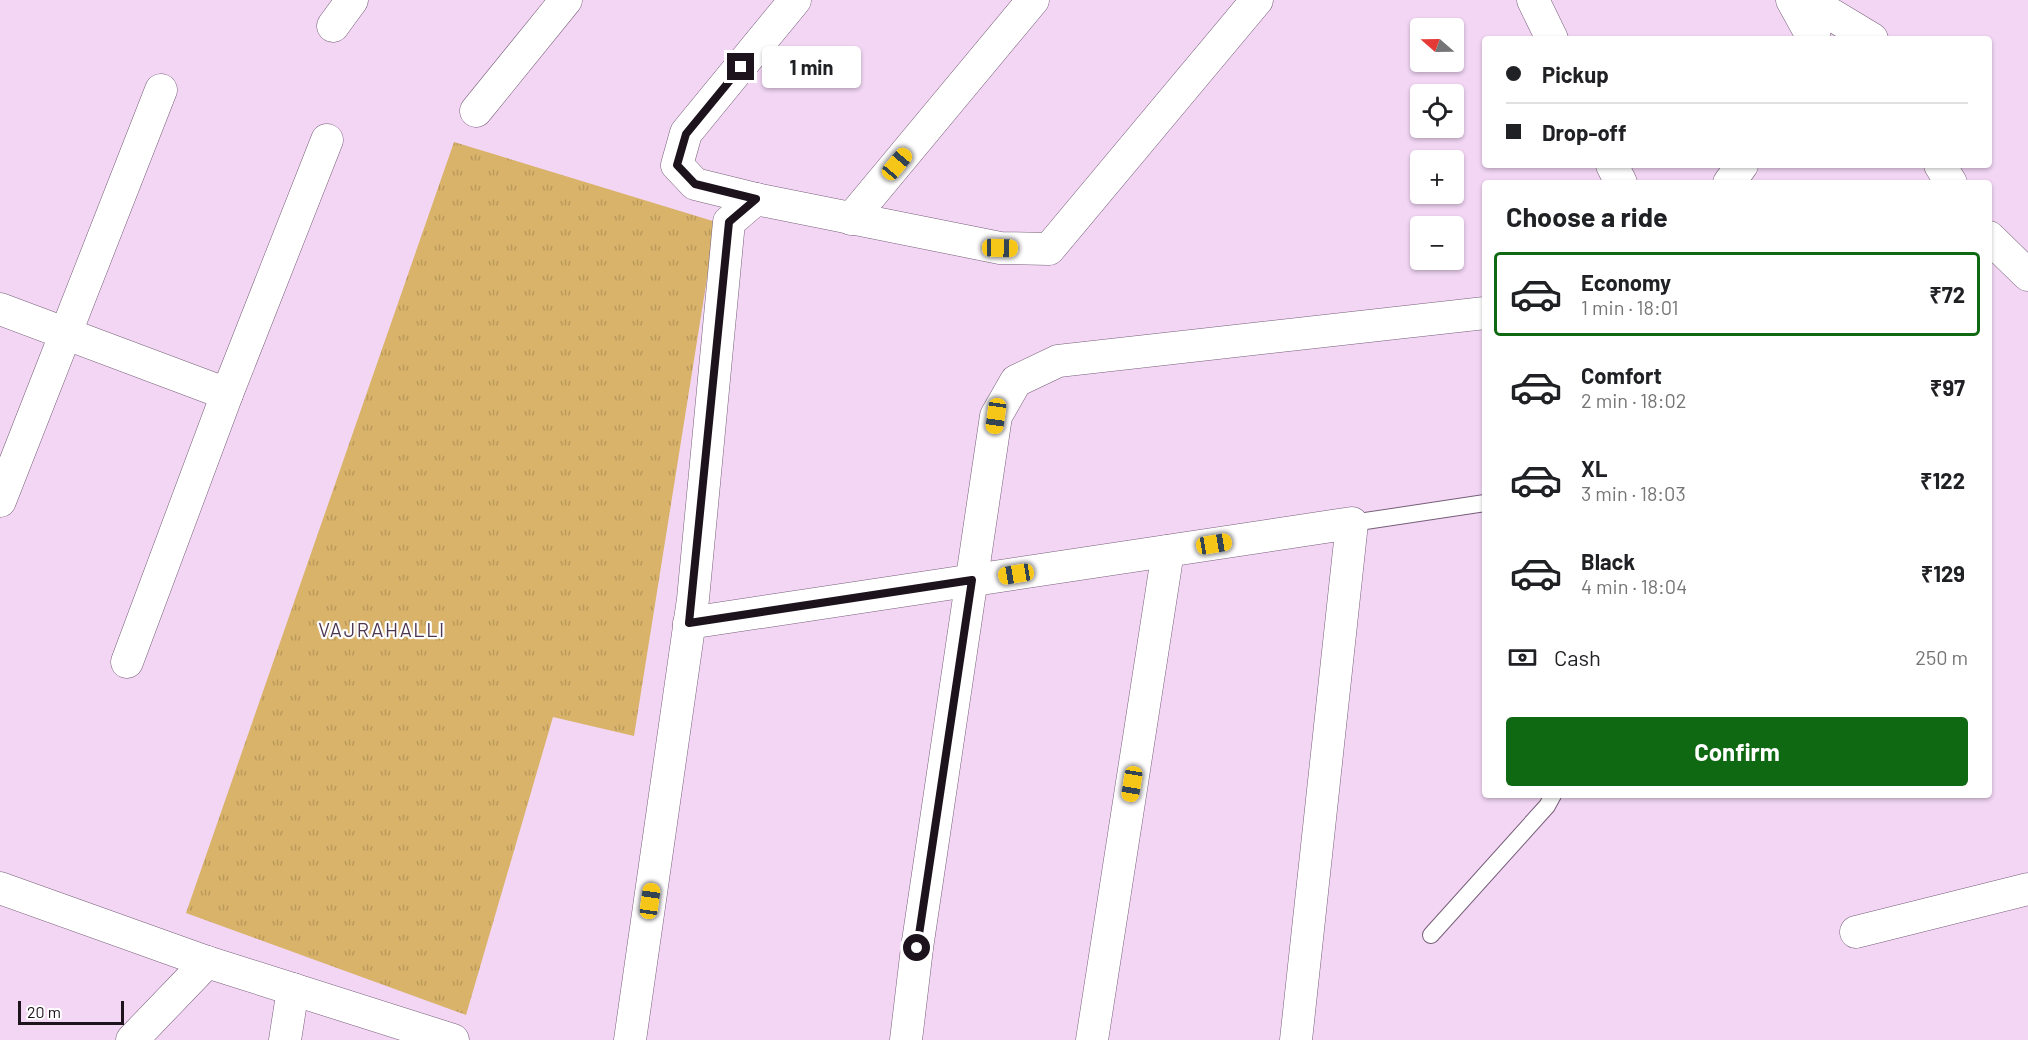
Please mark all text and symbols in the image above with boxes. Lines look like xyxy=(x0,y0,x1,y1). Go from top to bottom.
north arrow xyxy=(1410,18,1464,72)
map controls xyxy=(1410,18,1464,270)
callout: 1 min xyxy=(762,46,861,88)
route end xyxy=(727,53,754,80)
text: 1 min xyxy=(790,55,833,79)
text: Pickup xyxy=(1542,61,1609,87)
button: locate xyxy=(1410,84,1464,138)
text: Drop-off xyxy=(1542,119,1626,145)
car xyxy=(879,144,915,184)
button: + xyxy=(1410,150,1464,204)
text: Choose a ride xyxy=(1506,200,1668,232)
button: − xyxy=(1410,216,1464,270)
car xyxy=(982,239,1018,257)
icon: car xyxy=(1509,267,1563,321)
text: Economy xyxy=(1581,269,1671,295)
text: ₹72 xyxy=(1929,281,1965,307)
text: 1 min · 18:01 xyxy=(1581,295,1679,319)
icon: car xyxy=(1509,360,1563,414)
text: Comfort xyxy=(1581,362,1662,388)
text: ₹97 xyxy=(1930,374,1965,400)
text: 2 min · 18:02 xyxy=(1581,388,1687,412)
car xyxy=(985,397,1007,435)
icon: car xyxy=(1509,453,1563,507)
text: XL xyxy=(1581,455,1607,481)
text: ₹122 xyxy=(1920,467,1965,493)
text: 3 min · 18:03 xyxy=(1581,481,1686,505)
car xyxy=(1195,532,1233,556)
icon: car xyxy=(1509,546,1563,600)
text: Black xyxy=(1581,548,1635,574)
text: ₹129 xyxy=(1921,560,1965,586)
car xyxy=(997,562,1035,586)
text: 4 min · 18:04 xyxy=(1581,574,1687,598)
district label: VAJRAHALLI xyxy=(318,617,446,641)
icon: cash xyxy=(1506,641,1539,674)
text: Cash xyxy=(1554,644,1601,670)
text: 250 m xyxy=(1915,645,1968,669)
button: Confirm xyxy=(1506,717,1968,786)
car xyxy=(1120,765,1144,803)
car xyxy=(639,882,661,920)
route start xyxy=(903,934,930,961)
scale bar xyxy=(18,998,124,1026)
text: 20 m xyxy=(27,1002,61,1021)

